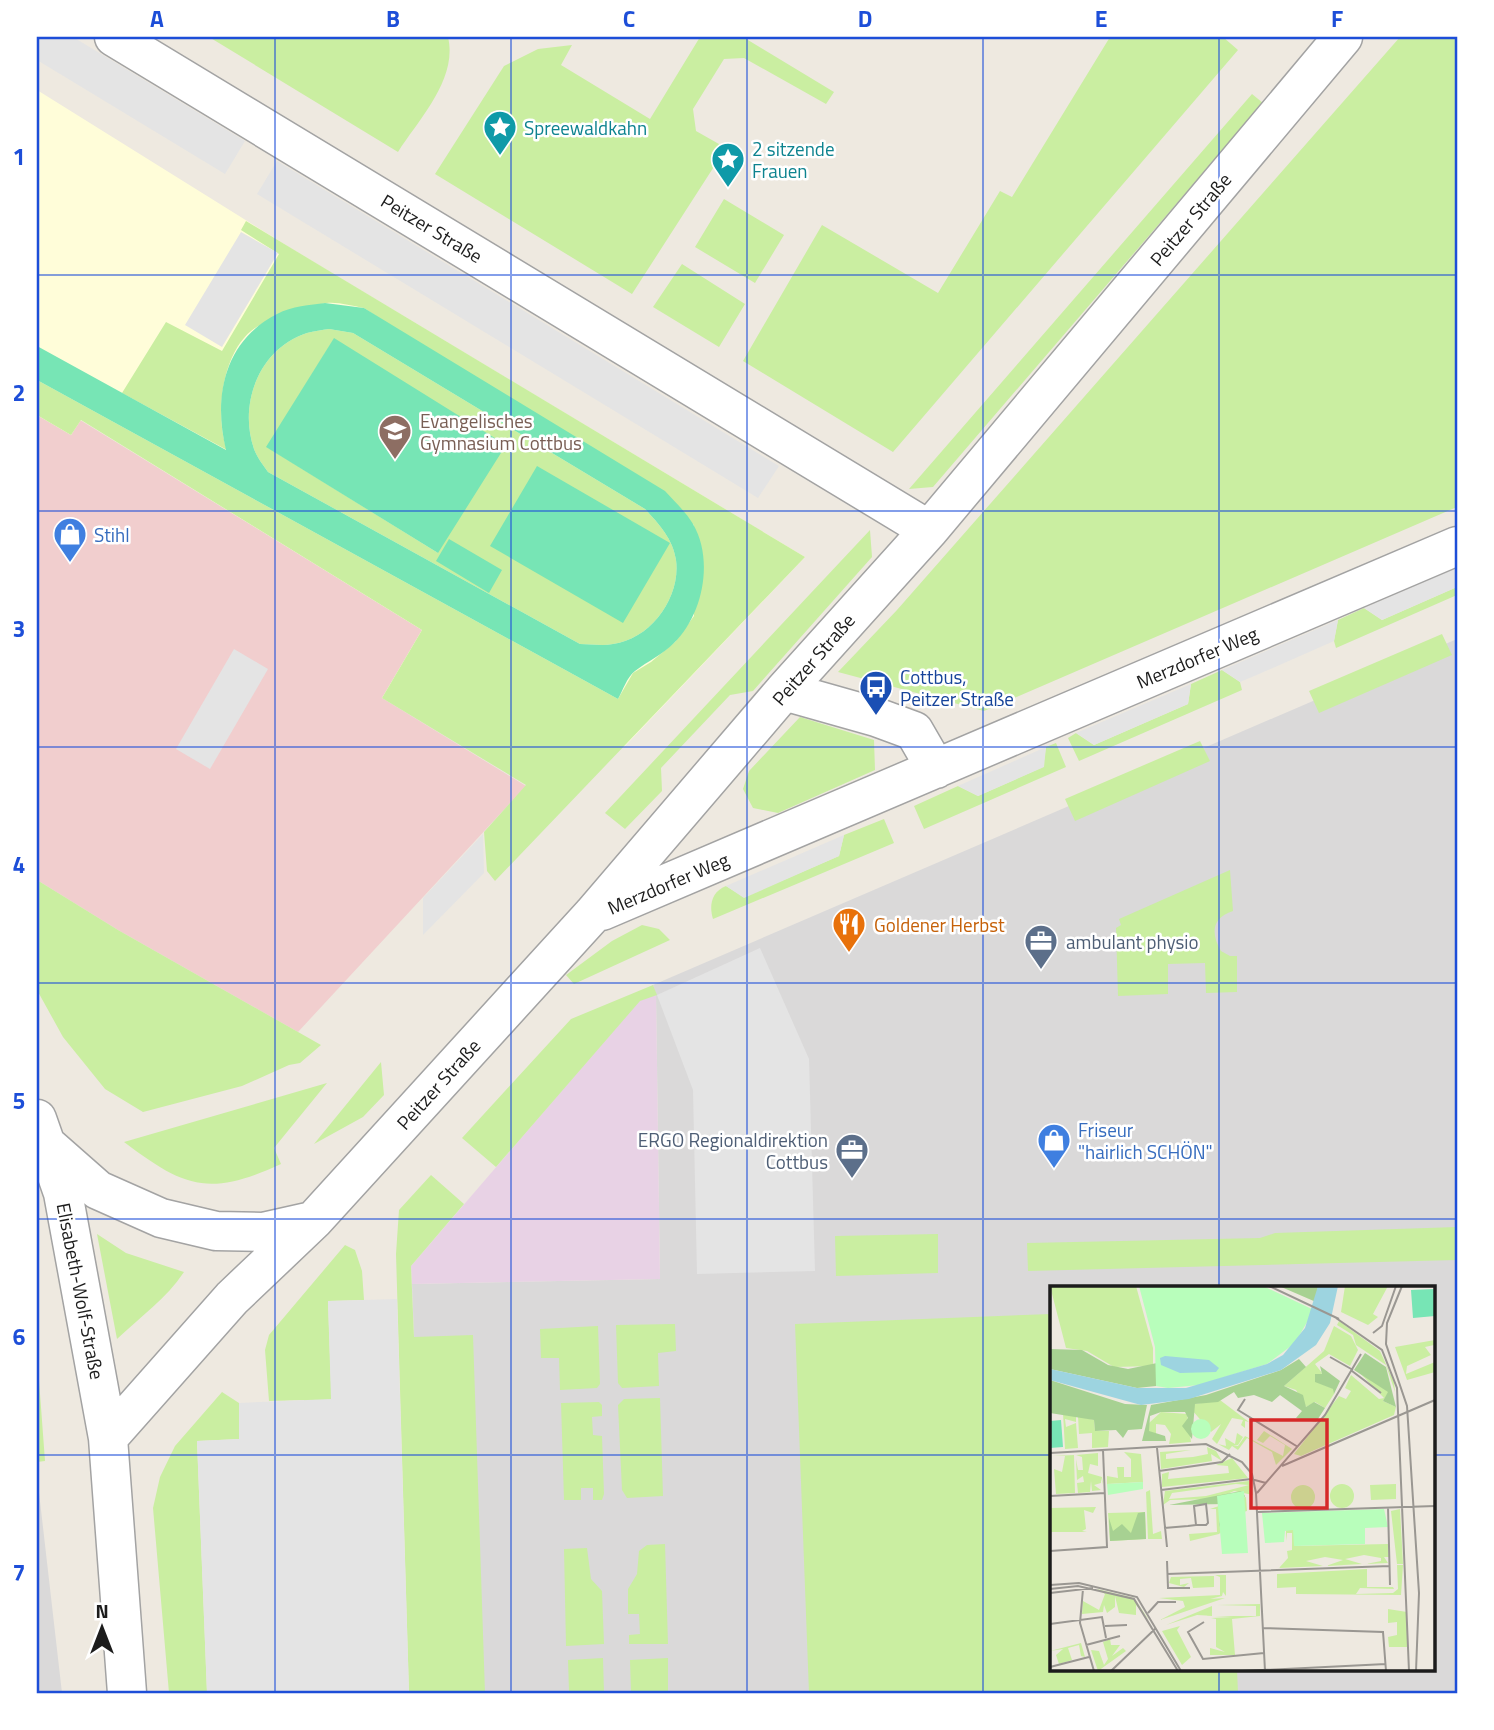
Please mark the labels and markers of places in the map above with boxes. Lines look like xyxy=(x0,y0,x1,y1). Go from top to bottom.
place icon: Spreewaldkahn xyxy=(481,108,519,157)
place label: Spreewaldkahn xyxy=(524,113,647,142)
place label: 2 sitzende Frauen xyxy=(752,134,835,185)
place icon: 2 sitzende Frauen xyxy=(709,140,747,189)
place label: Evangelisches Gymnasium Cottbus xyxy=(420,406,582,457)
school or university icon: Evangelisches Gymnasium Cottbus xyxy=(376,412,414,461)
shop icon: Stihl xyxy=(51,515,89,564)
place label: Stihl xyxy=(94,520,130,549)
place label: Cottbus, Peitzer Straße xyxy=(900,662,1014,713)
bus stop icon: Cottbus, Peitzer Straße xyxy=(857,668,895,717)
restaurant icon: Goldener Herbst xyxy=(830,905,868,954)
place label: Goldener Herbst xyxy=(874,910,1005,939)
office icon: ambulant physio xyxy=(1022,922,1060,971)
place label: ambulant physio xyxy=(1066,927,1199,956)
place label: Friseur "hairlich SCHÖN" xyxy=(1078,1115,1213,1166)
shop icon: Friseur "hairlich SCHÖN" xyxy=(1035,1121,1073,1170)
place label: ERGO Regionaldirektion Cottbus xyxy=(638,1125,828,1176)
office icon: ERGO Regionaldirektion Cottbus xyxy=(833,1131,871,1180)

